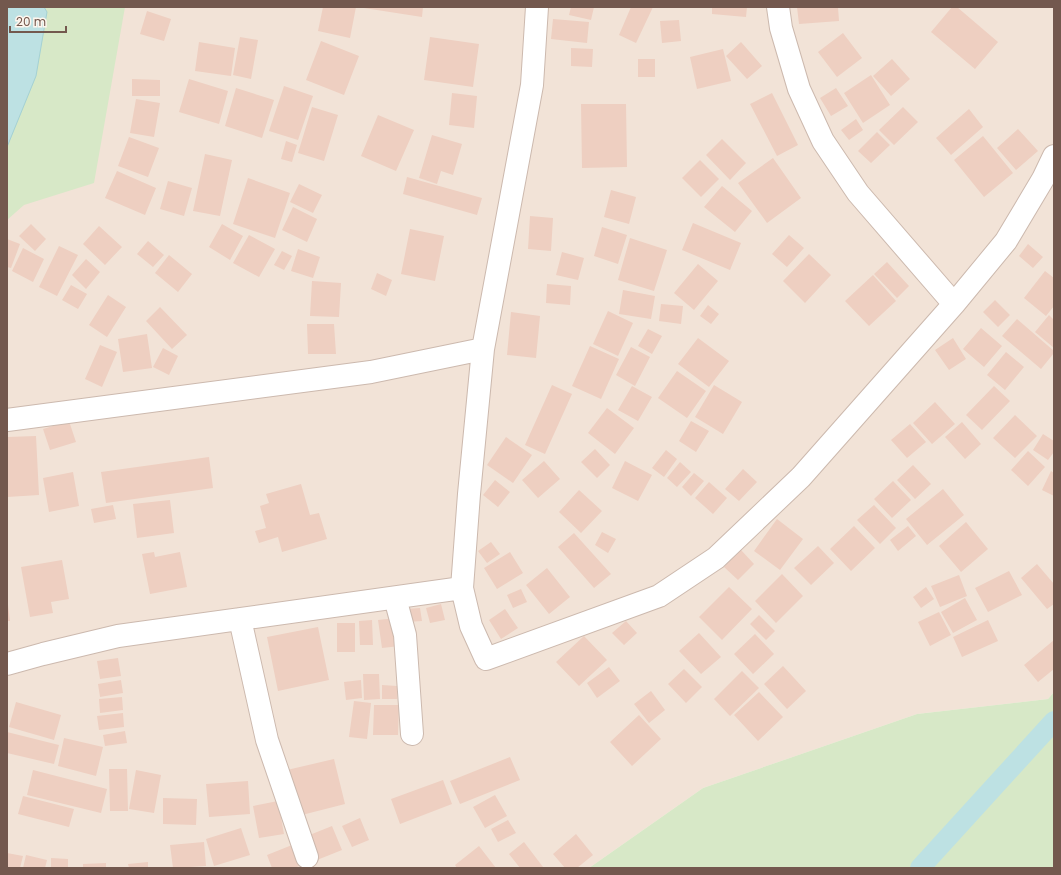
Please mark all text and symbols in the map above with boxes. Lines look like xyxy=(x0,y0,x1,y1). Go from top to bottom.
scale bar xyxy=(10,8,66,34)
text: 20 m xyxy=(16,13,46,30)

